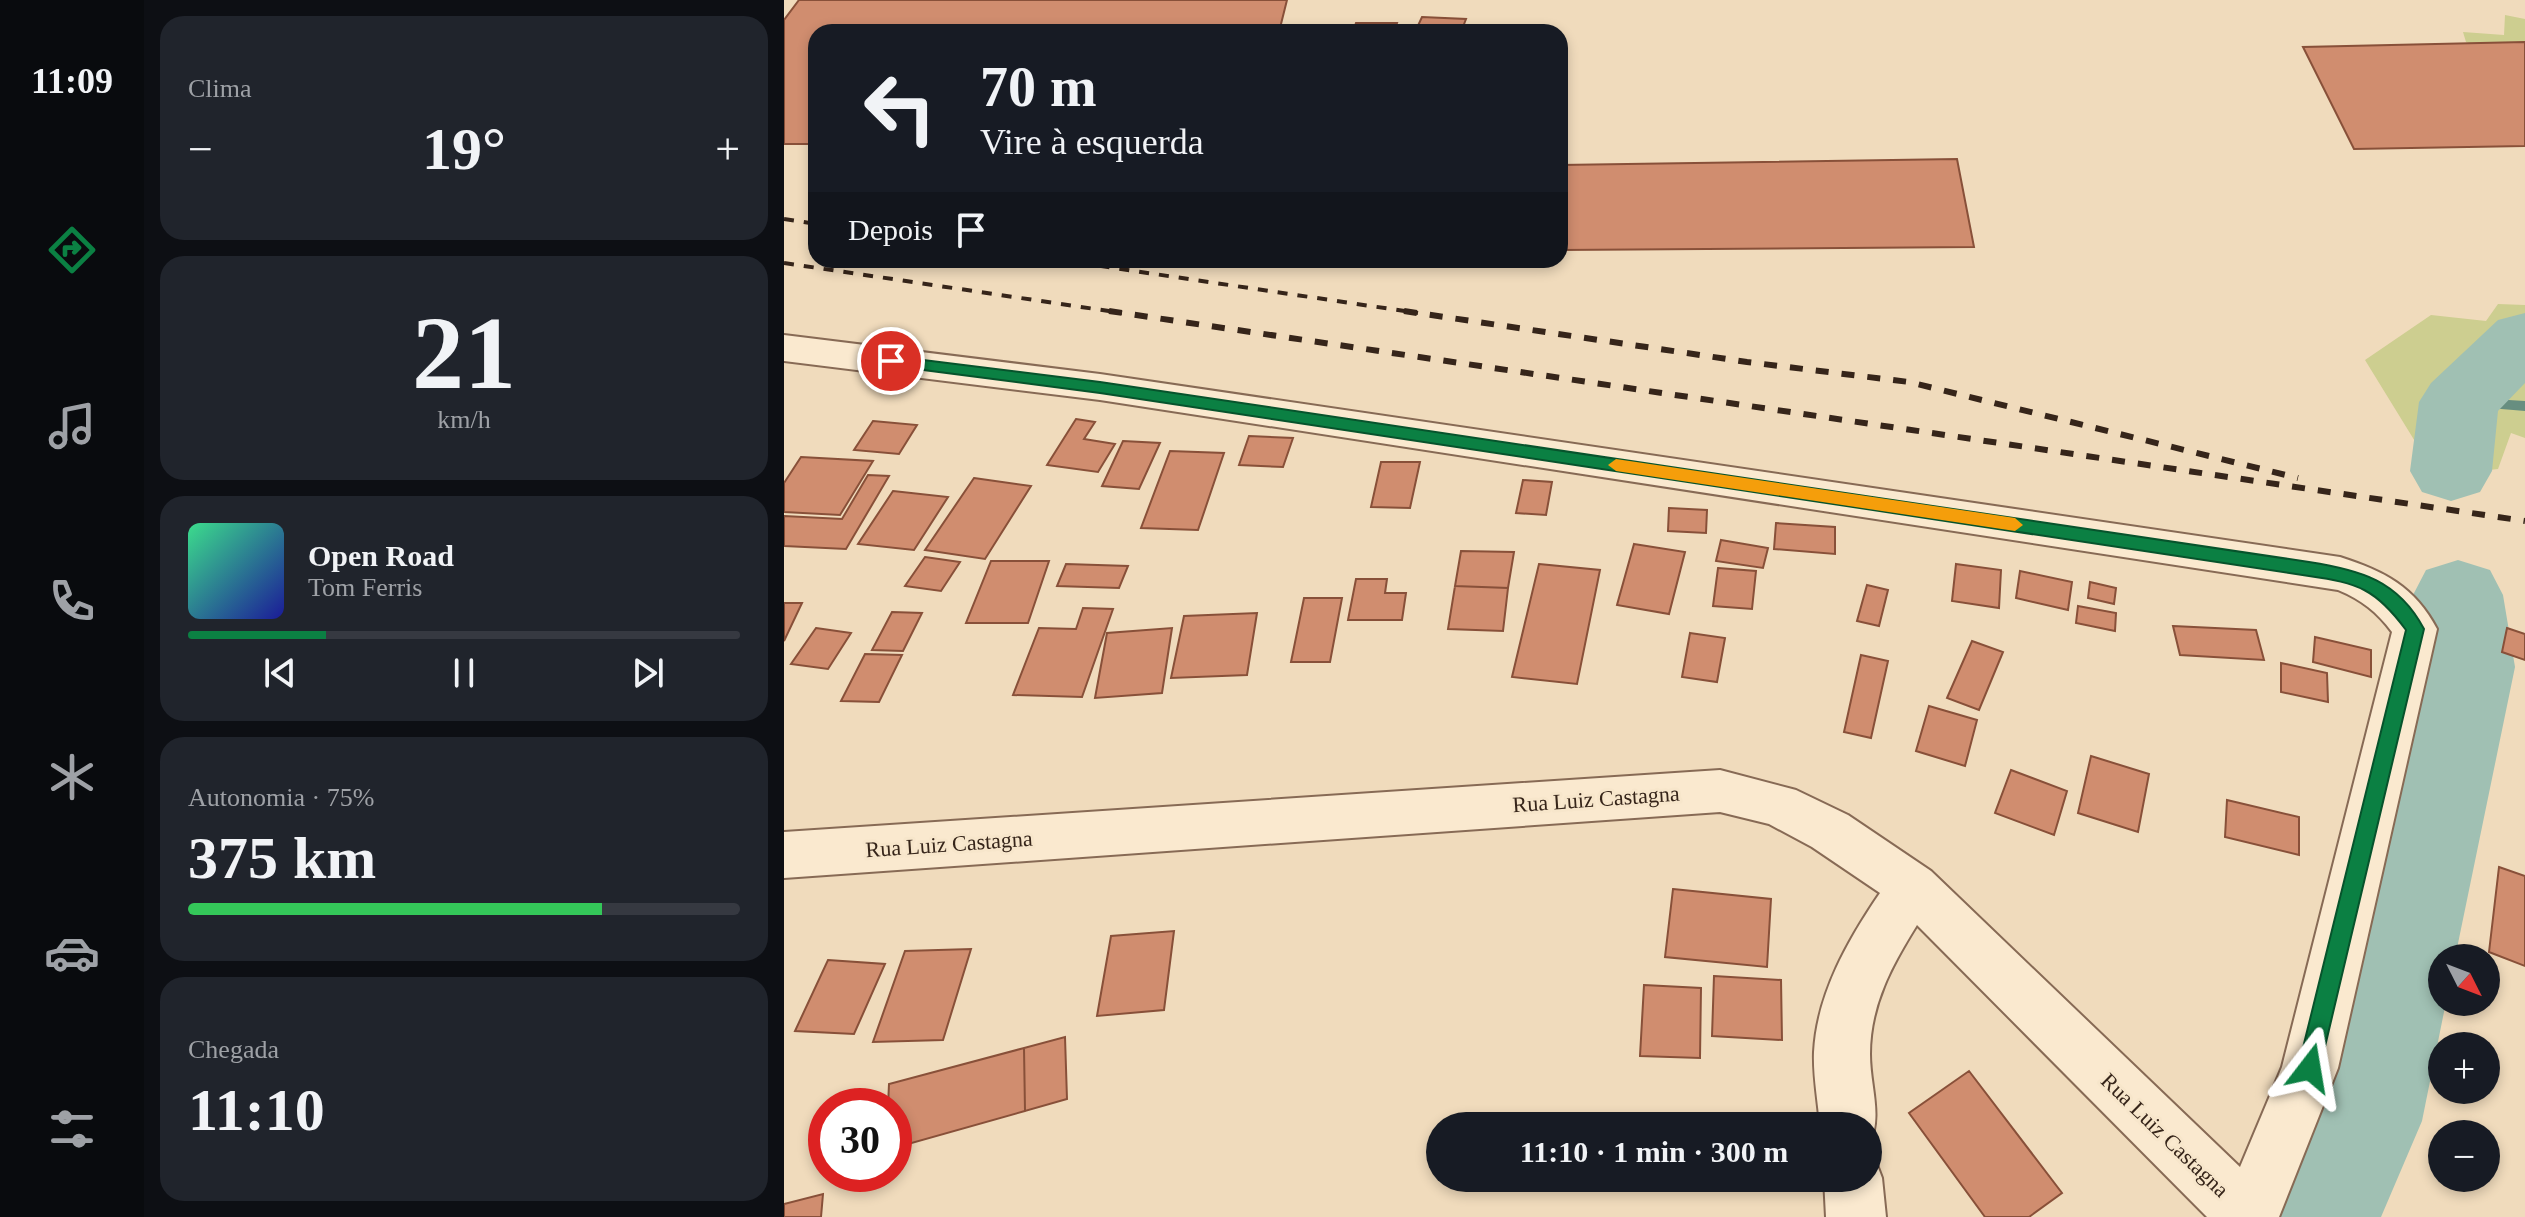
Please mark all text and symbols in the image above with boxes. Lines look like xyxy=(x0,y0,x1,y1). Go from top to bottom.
icon: left xyxy=(848,56,952,160)
text: 70 m xyxy=(980,56,1097,118)
text: 11:09 xyxy=(31,61,113,101)
text: Clima xyxy=(188,74,252,103)
text: 19° xyxy=(422,116,506,182)
text: Vire à esquerda xyxy=(980,122,1204,162)
text: − xyxy=(188,125,213,174)
text: + xyxy=(715,125,740,174)
icon: arrive xyxy=(949,208,993,252)
text: Depois xyxy=(848,213,933,246)
icon: directions xyxy=(44,222,100,278)
text: 21 xyxy=(412,295,516,410)
pin xyxy=(857,327,925,395)
icon: arrive xyxy=(869,339,913,383)
icon: music xyxy=(44,398,100,454)
text: km/h xyxy=(437,405,491,434)
text: Open Road xyxy=(308,539,454,572)
icon: phone xyxy=(44,573,100,629)
text: Tom Ferris xyxy=(308,573,422,602)
icon: previous xyxy=(258,651,302,695)
icon: pause xyxy=(442,651,486,695)
icon: next xyxy=(626,651,670,695)
icon: climate xyxy=(44,749,100,805)
street label: Rua Luiz Castagna xyxy=(1512,781,1681,817)
text: Autonomia · 75% xyxy=(188,783,374,812)
text: 375 km xyxy=(188,825,376,891)
street label: Rua Luiz Castagna xyxy=(865,826,1034,862)
icon: car xyxy=(44,925,100,981)
north arrow xyxy=(2428,944,2500,1016)
map controls xyxy=(2428,944,2500,1192)
position arrow xyxy=(2268,1026,2352,1110)
button: + xyxy=(2428,1032,2500,1104)
text: Chegada xyxy=(188,1035,279,1064)
street label: Rua Luiz Castagna xyxy=(2096,1068,2234,1202)
text: 11:10 xyxy=(188,1077,325,1143)
speed limit sign: 30 xyxy=(808,1088,912,1192)
icon: filters xyxy=(44,1101,100,1157)
button: − xyxy=(2428,1120,2500,1192)
text: 11:10 · 1 min · 300 m xyxy=(1520,1135,1788,1168)

